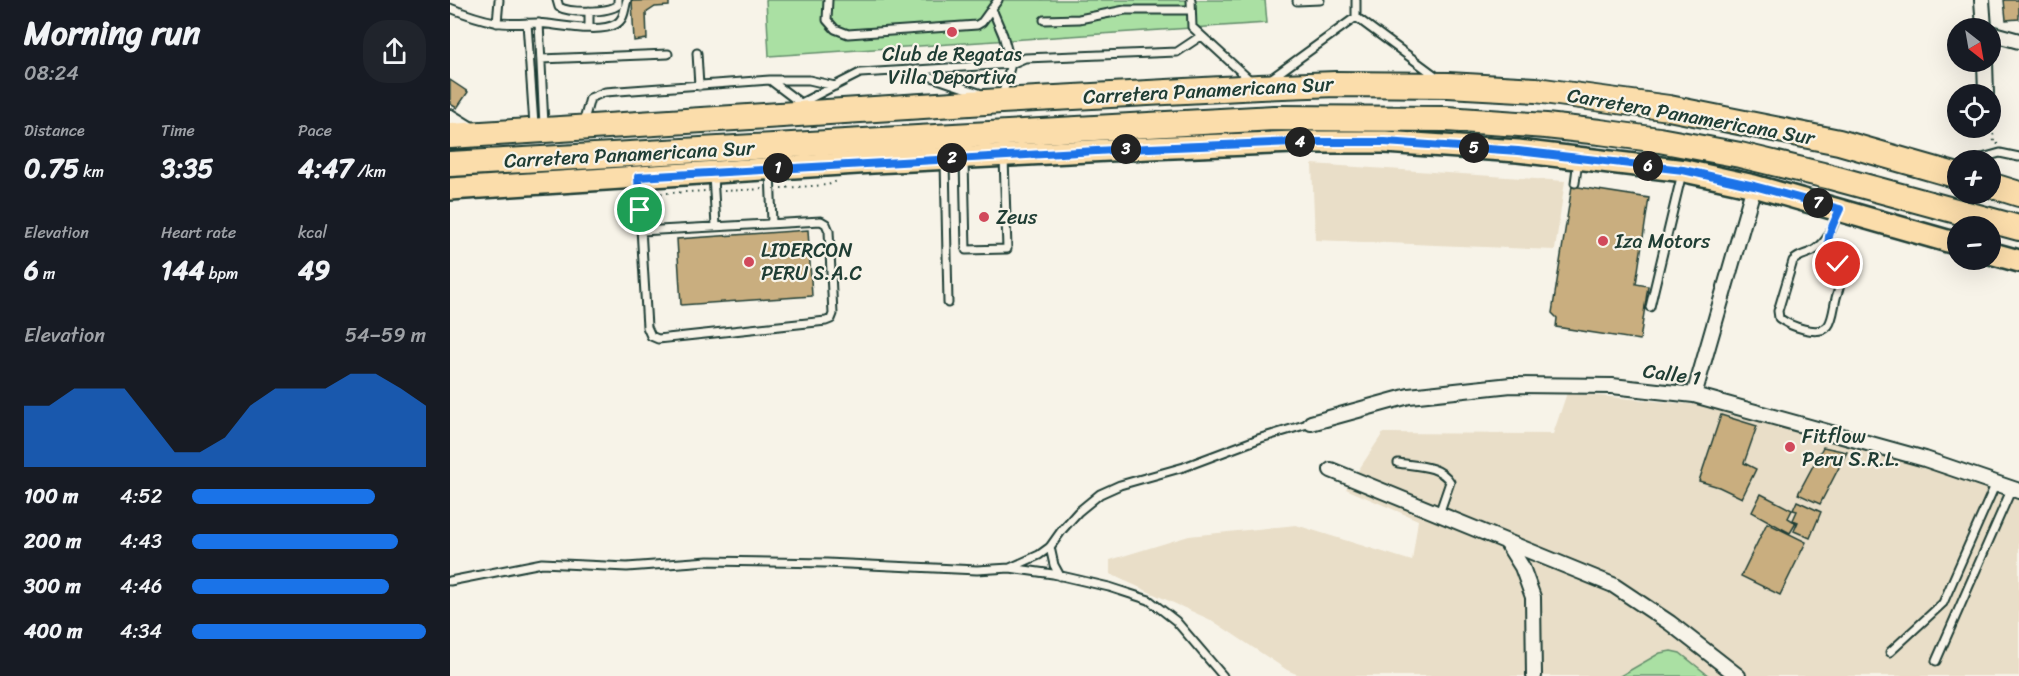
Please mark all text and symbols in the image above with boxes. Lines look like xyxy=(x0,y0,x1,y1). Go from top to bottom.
text: Morning run xyxy=(24,4,200,62)
north arrow xyxy=(1947,18,2001,72)
map controls xyxy=(1947,18,2001,270)
button: share xyxy=(363,20,426,83)
marker: Club de Regatas Villa Deportiva xyxy=(945,25,959,39)
place label: Club de Regatas Villa Deportiva xyxy=(882,37,1023,95)
text: 08:24 xyxy=(24,56,79,91)
street label: Carretera Panamericana Sur xyxy=(1082,66,1336,115)
street label: Carretera Panamericana Sur xyxy=(1565,78,1819,156)
button: locate xyxy=(1947,84,2001,138)
text: Distance xyxy=(24,116,85,145)
text: Time xyxy=(161,116,195,145)
text: Pace xyxy=(298,116,332,145)
pin: 4 xyxy=(1285,127,1315,157)
text: 4 xyxy=(1295,127,1305,156)
street label: Carretera Panamericana Sur xyxy=(503,130,757,179)
pin: 5 xyxy=(1459,133,1489,163)
text: 5 xyxy=(1469,133,1479,162)
pin: 3 xyxy=(1111,134,1141,164)
text: 3 xyxy=(1122,134,1130,163)
pin: 2 xyxy=(937,143,967,173)
text: 2 xyxy=(947,143,957,172)
text: 0.75 xyxy=(24,145,79,191)
text: 3:35 xyxy=(161,145,213,191)
text: 4:47 xyxy=(298,145,353,191)
button: + xyxy=(1947,150,2001,204)
pin: 6 xyxy=(1633,151,1663,181)
text: 6 xyxy=(1643,151,1653,180)
pin: 1 xyxy=(763,153,793,183)
text: 1 xyxy=(775,153,781,182)
text: km xyxy=(79,157,104,186)
text: /km xyxy=(353,157,386,186)
pin xyxy=(614,184,665,235)
pin: 7 xyxy=(1803,188,1833,218)
text: 7 xyxy=(1813,188,1823,217)
icon: arrive xyxy=(623,193,656,226)
place label: Zeus xyxy=(996,200,1038,235)
marker: Zeus xyxy=(977,210,991,224)
button: − xyxy=(1947,216,2001,270)
text: Elevation xyxy=(24,218,89,247)
text: Heart rate xyxy=(161,218,236,247)
text: kcal xyxy=(298,218,327,247)
place label: Iza Motors xyxy=(1614,224,1711,259)
place label: LIDERCON PERU S.A.C xyxy=(761,233,862,291)
marker: Iza Motors xyxy=(1596,234,1610,248)
pin xyxy=(1812,238,1863,289)
text: 6 xyxy=(24,247,39,293)
text: 144 xyxy=(161,247,205,293)
text: 49 xyxy=(298,247,330,293)
icon: check xyxy=(1821,247,1854,280)
marker: LIDERCON PERU S.A.C xyxy=(742,255,756,269)
text: m xyxy=(39,259,55,288)
text: bpm xyxy=(205,259,238,288)
text: Elevation xyxy=(24,318,105,353)
text: 54–59 m xyxy=(345,318,426,353)
street label: Calle 1 xyxy=(1641,353,1703,396)
place label: Fitflow Peru S.R.L. xyxy=(1802,419,1900,477)
marker: Fitflow Peru S.R.L. xyxy=(1783,440,1797,454)
text: 100 m xyxy=(24,479,78,514)
text: 4:52 xyxy=(120,479,162,514)
text: 200 m xyxy=(24,524,81,559)
text: 4:43 xyxy=(120,524,162,559)
text: 300 m xyxy=(24,569,81,604)
text: 4:46 xyxy=(120,569,162,604)
text: 400 m xyxy=(24,614,82,649)
text: 4:34 xyxy=(120,614,162,649)

